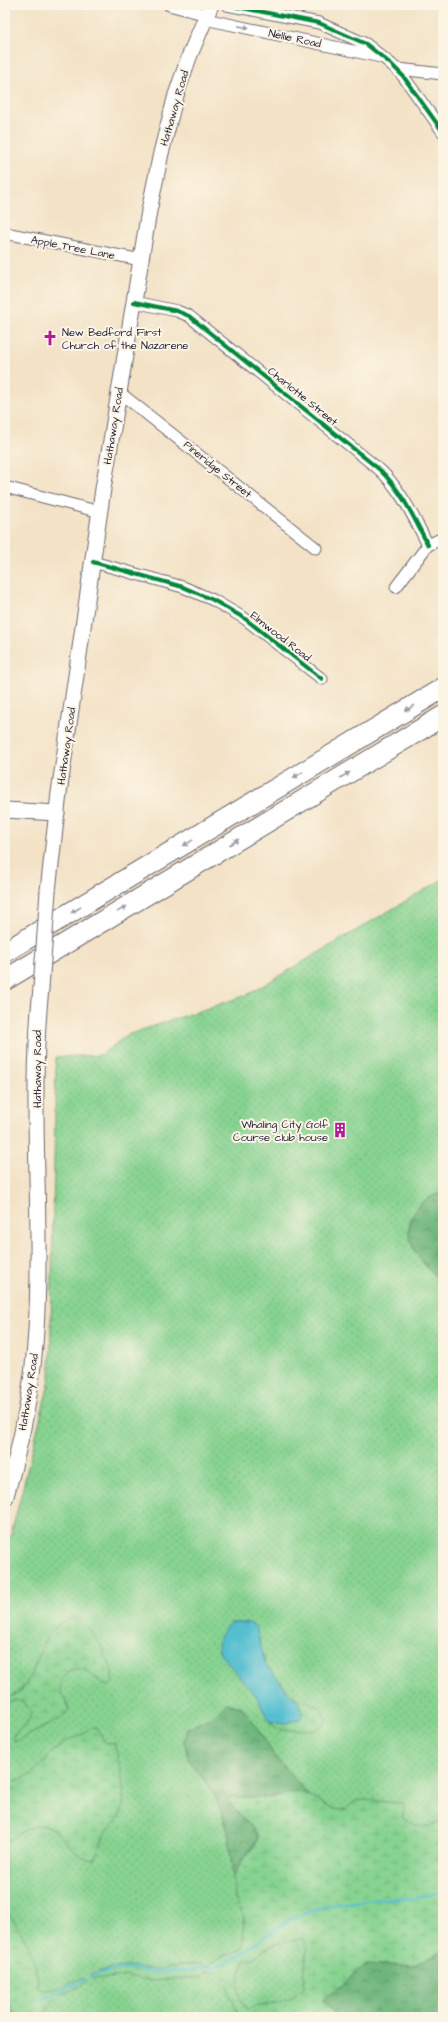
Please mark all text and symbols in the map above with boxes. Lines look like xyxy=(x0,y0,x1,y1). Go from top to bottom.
one-way arrow xyxy=(237,24,250,30)
street label: Nellie Road xyxy=(267,26,323,51)
street label: Hathaway Road xyxy=(157,68,193,148)
street label: Apple Tree Lane xyxy=(30,232,116,263)
place label: New Bedford First Church of the Nazarene xyxy=(62,325,188,353)
church icon: New Bedford First Church of the Nazarene xyxy=(41,329,59,347)
street label: Charlotte Street xyxy=(265,363,341,430)
street label: Hathaway Road xyxy=(100,386,128,466)
street label: Pineridge Street xyxy=(180,437,255,503)
street label: Elmwood Road xyxy=(247,608,315,665)
one-way arrow xyxy=(404,704,416,711)
street label: Hathaway Road xyxy=(54,706,80,786)
one-way arrow xyxy=(340,771,350,779)
one-way arrow xyxy=(293,772,304,779)
one-way arrow xyxy=(183,839,193,847)
one-way arrow xyxy=(228,839,240,846)
one-way arrow xyxy=(117,905,127,913)
one-way arrow xyxy=(70,906,82,913)
street label: Hathaway Road xyxy=(30,1030,46,1108)
place label: Whaling City Golf Course club house xyxy=(233,1117,328,1145)
building icon: Whaling City Golf Course club house xyxy=(331,1121,349,1139)
street label: Hathaway Road xyxy=(15,1352,43,1432)

